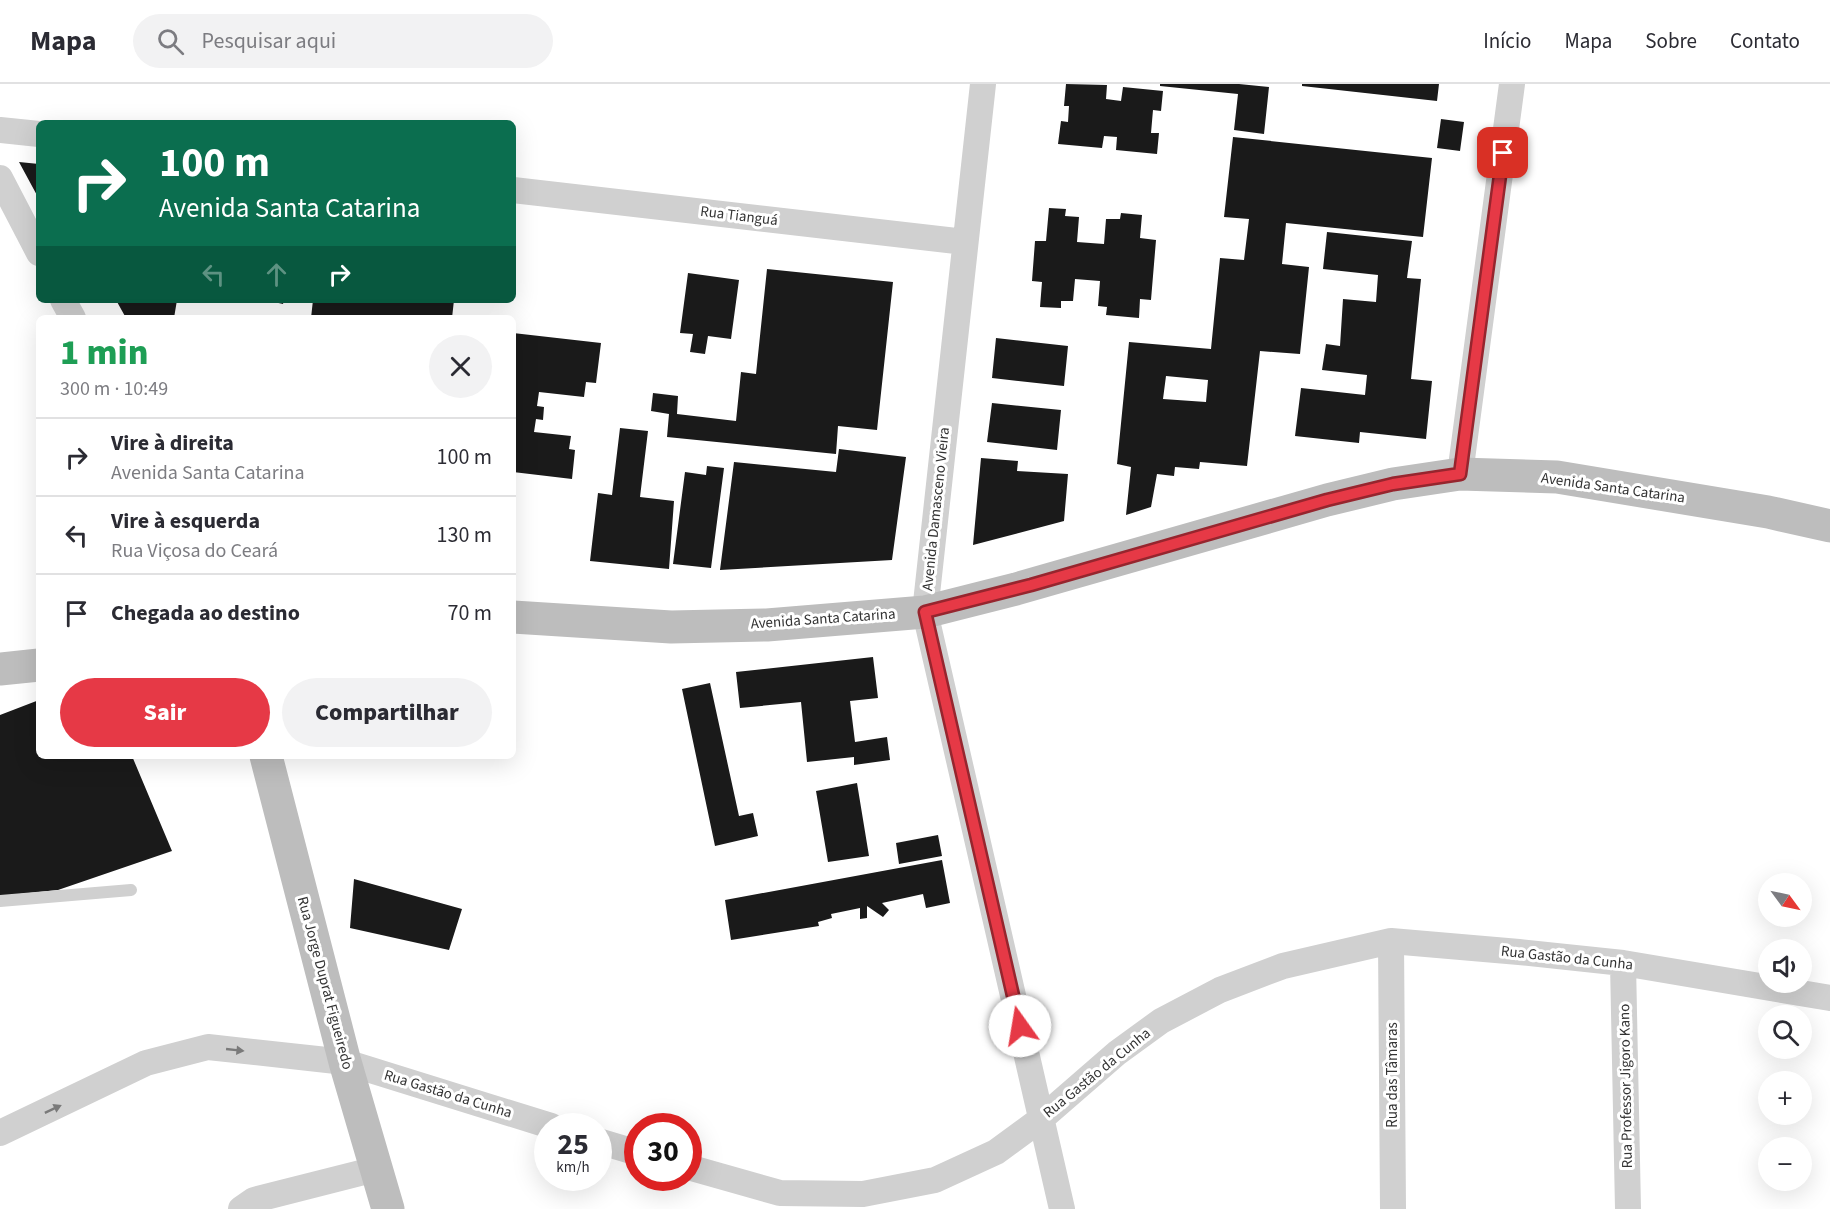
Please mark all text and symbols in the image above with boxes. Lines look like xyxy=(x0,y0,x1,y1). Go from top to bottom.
search box xyxy=(133,14,553,68)
text: Mapa xyxy=(30,21,97,61)
icon: search xyxy=(154,25,187,58)
text: Pesquisar aqui xyxy=(202,25,336,57)
text: Início xyxy=(1483,26,1531,56)
text: Mapa xyxy=(1564,26,1612,56)
text: Sobre xyxy=(1645,26,1697,56)
text: Contato xyxy=(1730,26,1800,56)
pin xyxy=(1477,127,1528,178)
text: 100 m xyxy=(159,133,270,193)
icon: arrive xyxy=(1486,136,1519,169)
icon: right xyxy=(60,144,138,222)
text: Avenida Santa Catarina xyxy=(159,189,420,228)
street label: Rua Tianguá xyxy=(699,201,779,231)
icon: left xyxy=(197,258,230,291)
icon: ahead xyxy=(260,258,293,291)
icon: right xyxy=(323,258,356,291)
text: 1 min xyxy=(60,327,148,378)
button: close xyxy=(429,335,492,398)
text: 300 m · 10:49 xyxy=(60,375,168,403)
street label: Avenida Damasceno Vieira xyxy=(917,426,955,592)
text: Vire à direita xyxy=(111,427,234,459)
icon: right xyxy=(60,441,93,474)
text: 100 m xyxy=(437,441,492,473)
text: Avenida Santa Catarina xyxy=(111,459,305,487)
street label: Avenida Santa Catarina xyxy=(1540,467,1686,509)
text: Vire à esquerda xyxy=(111,505,260,537)
icon: left xyxy=(60,519,93,552)
text: 130 m xyxy=(437,519,492,551)
text: Rua Viçosa do Ceará xyxy=(111,537,278,565)
icon: arrive xyxy=(60,597,93,630)
text: Chegada ao destino xyxy=(111,597,300,629)
text: 70 m xyxy=(447,597,492,629)
street label: Avenida Santa Catarina xyxy=(750,603,896,635)
button: Sair xyxy=(60,678,270,747)
button: Compartilhar xyxy=(282,678,492,747)
north arrow xyxy=(1758,873,1812,927)
map controls xyxy=(1758,873,1812,1191)
street label: Rua Jorge Duprat Figueiredo xyxy=(292,894,358,1072)
button: sound xyxy=(1758,939,1812,993)
street label: Rua Gastão da Cunha xyxy=(1500,941,1634,975)
position arrow xyxy=(988,994,1052,1058)
street label: Rua Professor Jigoro Kano xyxy=(1614,1004,1638,1168)
button: search xyxy=(1758,1005,1812,1059)
street label: Rua das Tâmaras xyxy=(1382,1022,1403,1128)
street label: Rua Gastão da Cunha xyxy=(1039,1023,1155,1123)
one-way arrow xyxy=(226,1045,245,1054)
street label: Rua Gastão da Cunha xyxy=(381,1065,515,1123)
button: + xyxy=(1758,1071,1812,1125)
one-way arrow xyxy=(45,1104,62,1113)
speed limit sign: 30 xyxy=(624,1113,702,1191)
text: 25 xyxy=(557,1123,589,1166)
button: − xyxy=(1758,1137,1812,1191)
text: km/h xyxy=(556,1157,590,1178)

